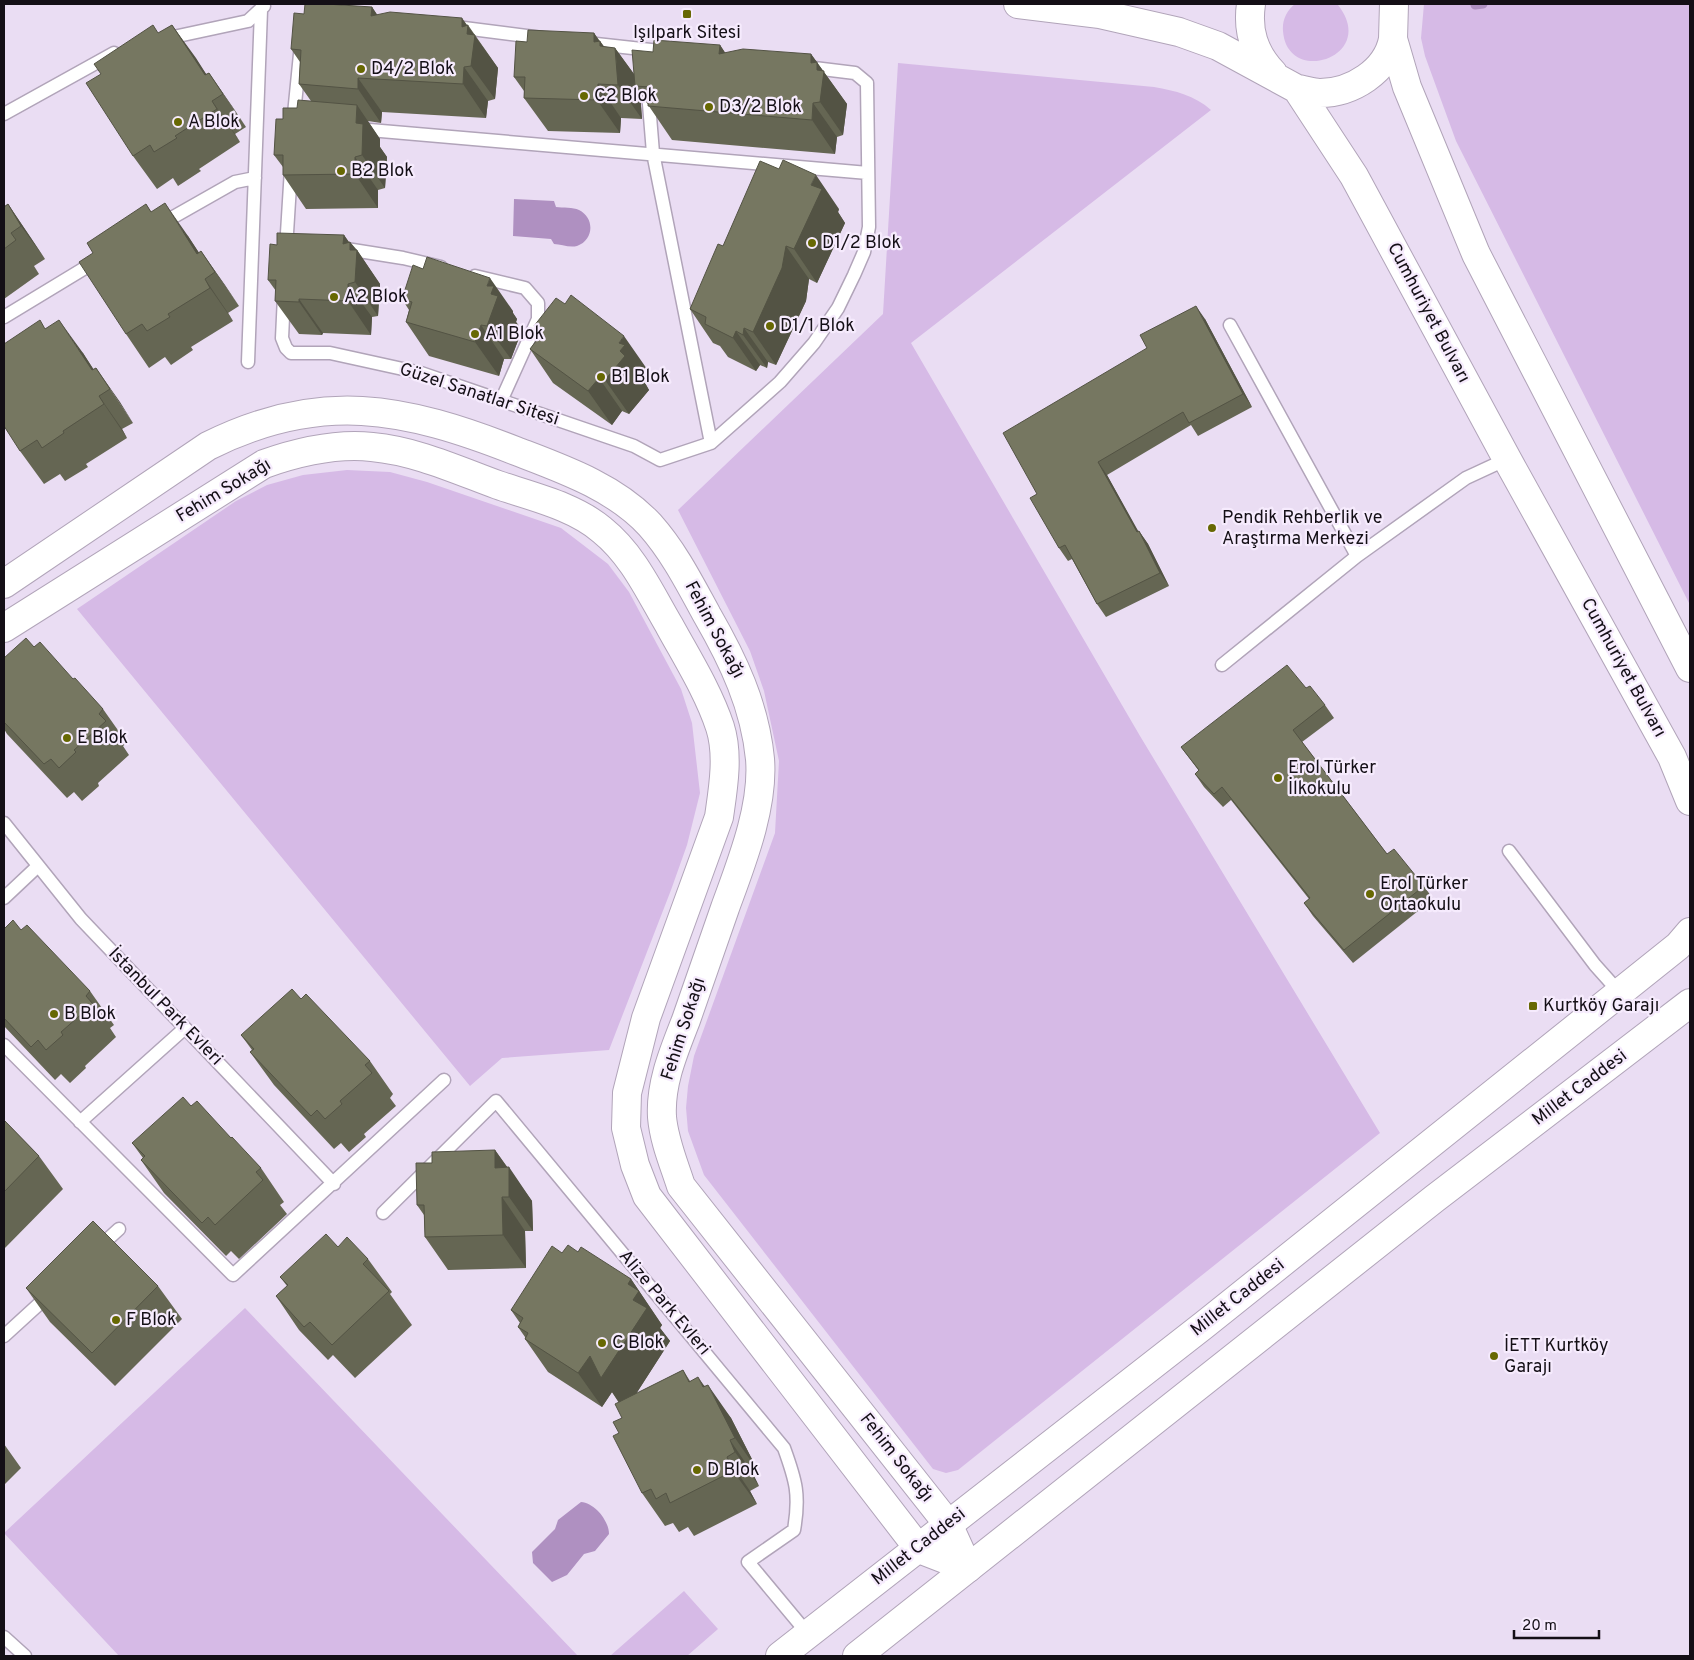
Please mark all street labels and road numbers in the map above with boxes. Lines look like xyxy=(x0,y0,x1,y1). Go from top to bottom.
street label: Cumhuriyet Bulvarı xyxy=(1381,239,1475,387)
street label: Güzel Sanatlar Sitesi xyxy=(396,358,562,432)
street label: Fehim Sokağı xyxy=(172,454,276,528)
street label: Fehim Sokağı xyxy=(679,577,749,683)
street label: Cumhuriyet Bulvarı xyxy=(1575,594,1671,742)
street label: İstanbul Park Evleri xyxy=(103,942,229,1071)
street label: Fehim Sokağı xyxy=(657,975,711,1083)
street label: Millet Caddesi xyxy=(1528,1045,1632,1131)
street label: Alize Park Evleri xyxy=(613,1245,715,1361)
street label: Millet Caddesi xyxy=(1186,1254,1290,1342)
street label: Fehim Sokağı xyxy=(854,1409,938,1507)
street label: Millet Caddesi xyxy=(867,1503,971,1591)

